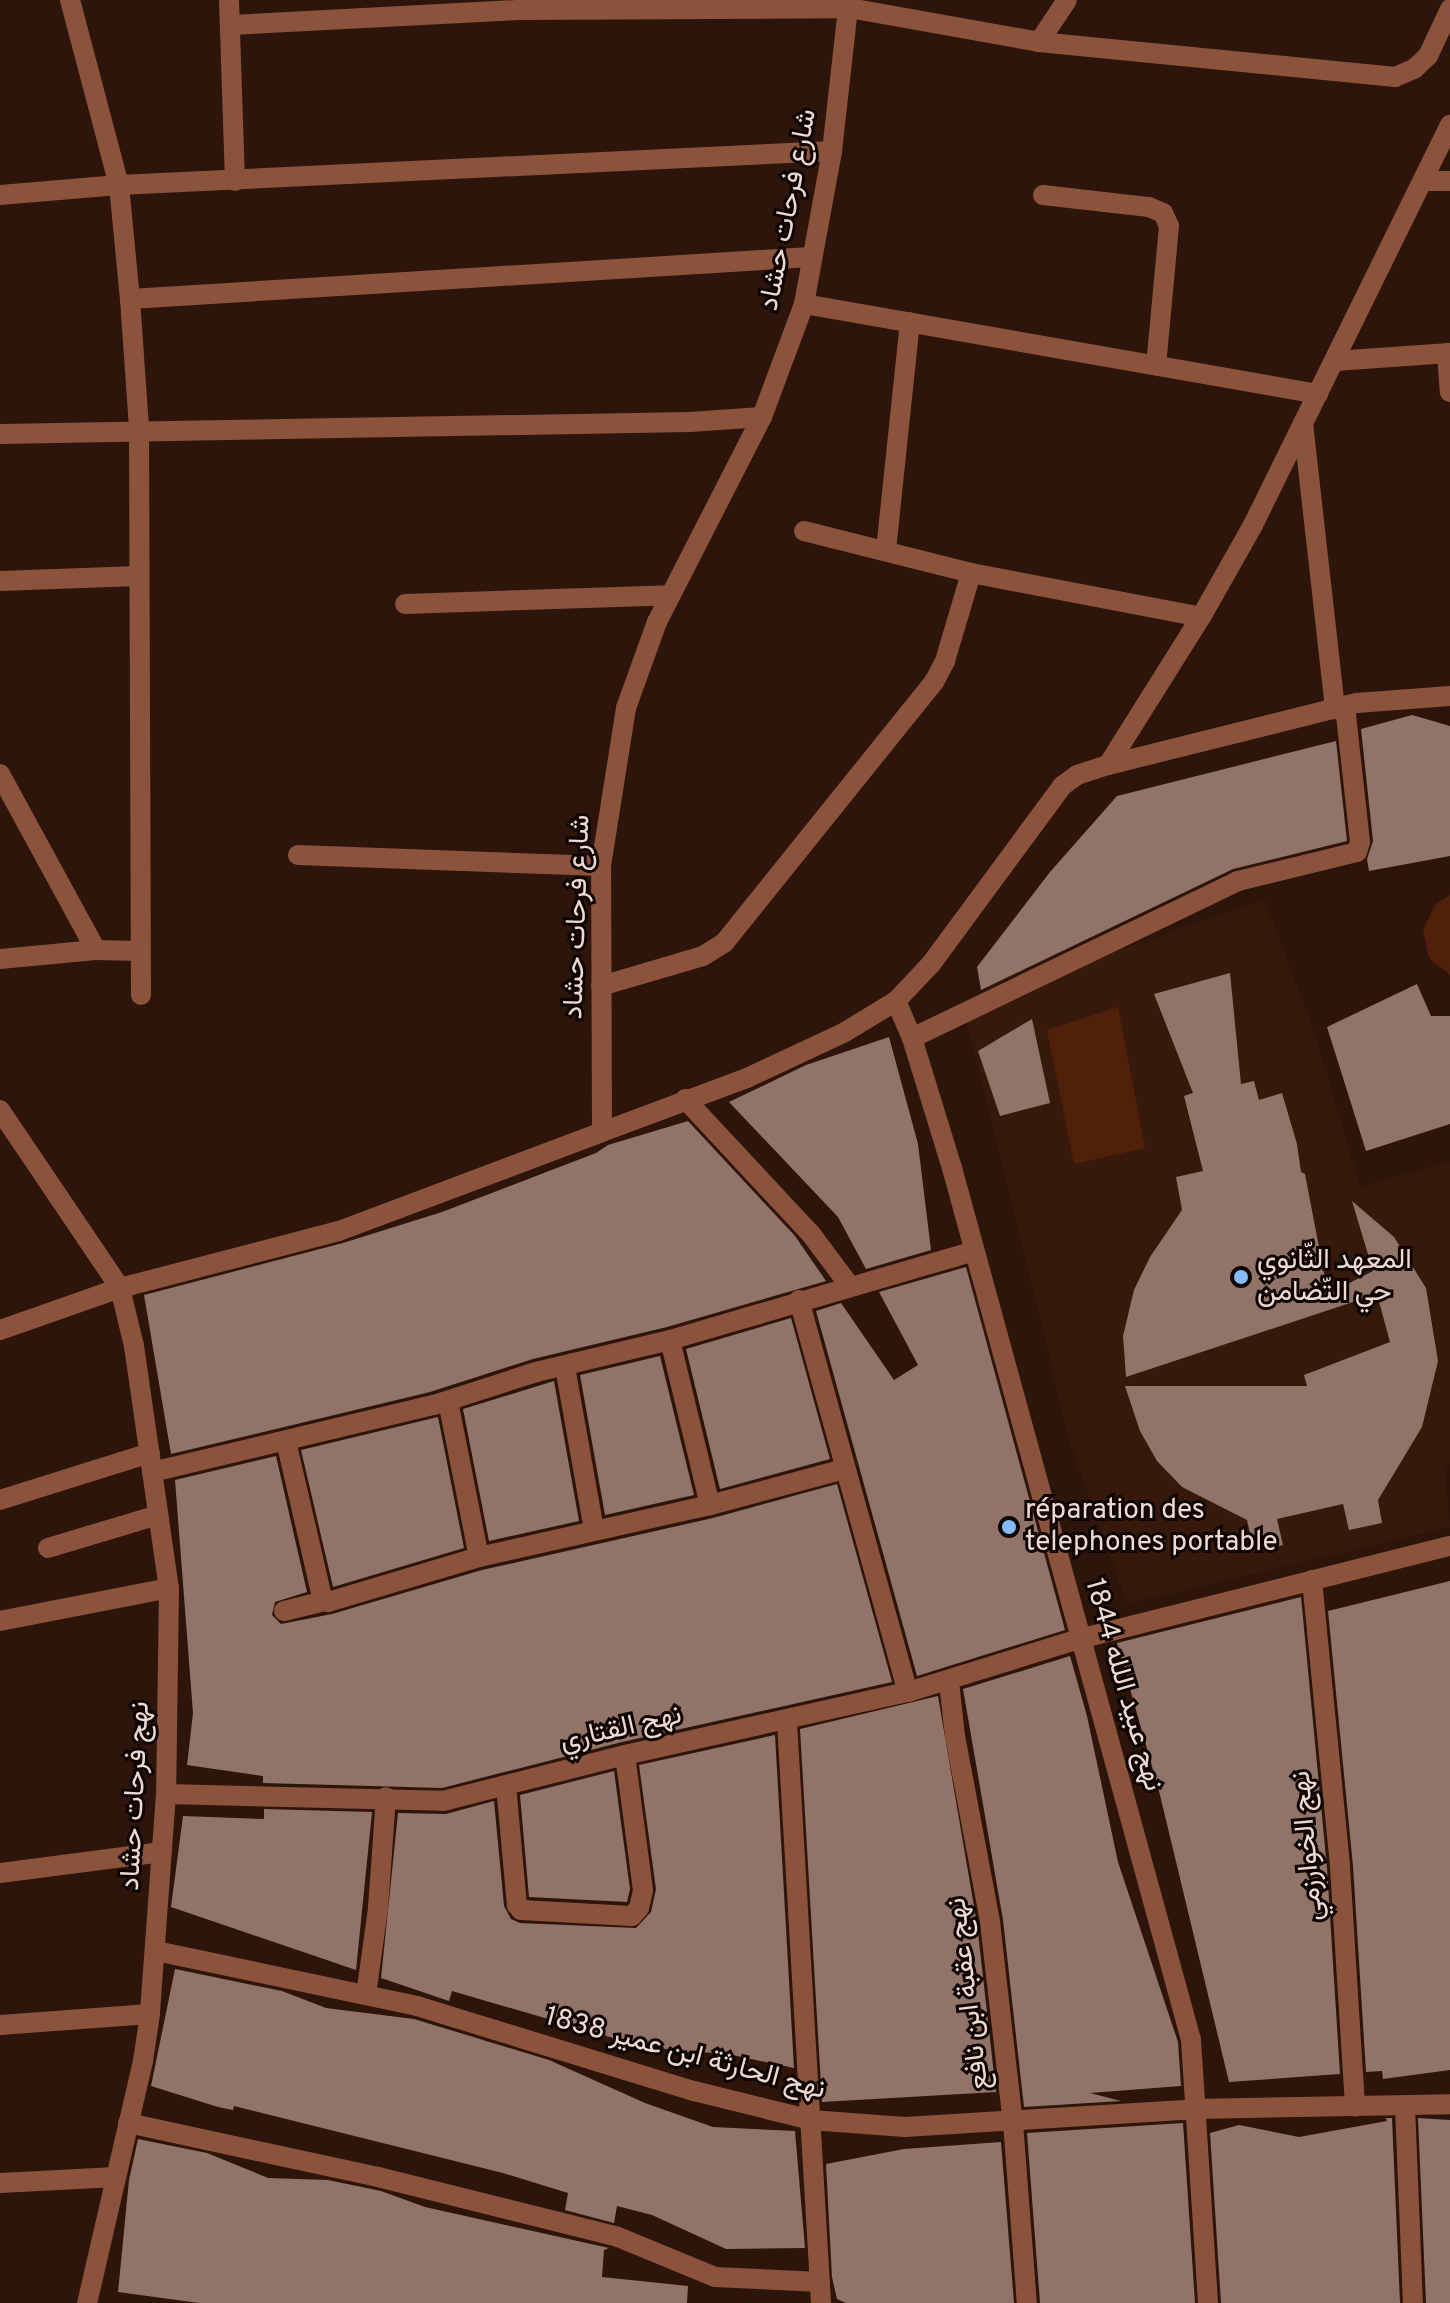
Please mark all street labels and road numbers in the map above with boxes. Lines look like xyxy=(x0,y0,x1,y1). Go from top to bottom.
street label: شارع فرحات حشاد xyxy=(753,106,825,314)
street label: شارع فرحات حشاد xyxy=(558,814,598,1020)
street label: نهج عبيد اللله 1844 xyxy=(1077,1575,1169,1795)
street label: نهج القتاري xyxy=(557,1699,685,1759)
street label: نهج فرحات حشاد xyxy=(114,1701,158,1891)
street label: نهج الخوارزمي xyxy=(1285,1770,1331,1922)
street label: نهج عقبة ابن نافع xyxy=(941,1896,997,2092)
street label: نهج الحارثة ابن عمير 1838 xyxy=(541,2000,829,2108)

